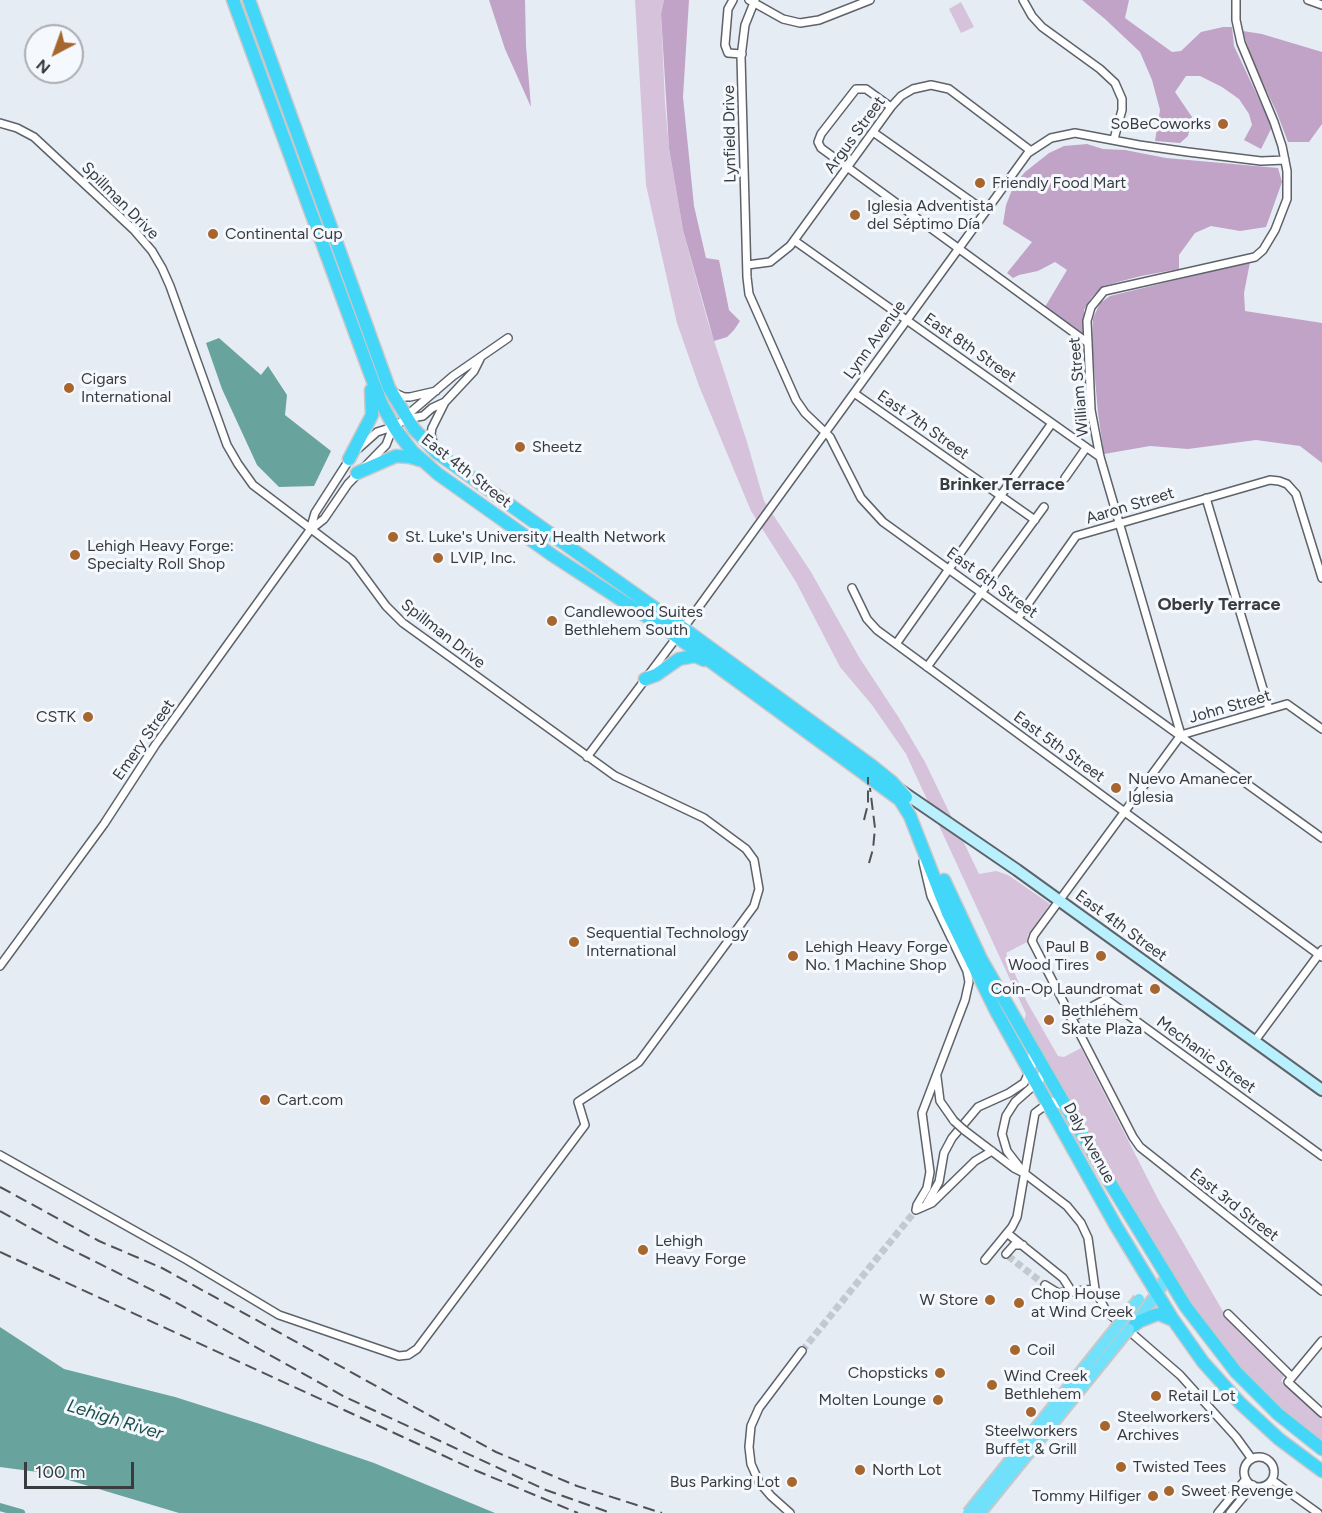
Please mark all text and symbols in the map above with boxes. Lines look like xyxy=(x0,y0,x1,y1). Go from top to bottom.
north arrow xyxy=(24,24,84,84)
text: N xyxy=(32,55,54,78)
street label: Lynfield Drive xyxy=(720,85,740,183)
street label: Argus Street xyxy=(821,93,889,177)
place label: SoBeCoworks xyxy=(1111,114,1211,134)
marker: SoBeCoworks xyxy=(1216,117,1230,131)
street label: Spillman Drive xyxy=(77,158,163,244)
place label: Friendly Food Mart xyxy=(992,173,1126,193)
marker: Friendly Food Mart xyxy=(973,176,987,190)
place label: Iglesia Adventista del Séptimo Día xyxy=(867,196,994,234)
marker: Iglesia Adventista del Séptimo Día xyxy=(848,208,862,222)
place label: Continental Cup xyxy=(225,224,343,244)
marker: Continental Cup xyxy=(206,227,220,241)
street label: Lynn Avenue xyxy=(840,297,910,383)
street label: East 8th Street xyxy=(920,309,1020,387)
street label: William Street xyxy=(1065,336,1093,438)
place label: Cigars International xyxy=(81,369,171,407)
marker: Cigars International xyxy=(62,381,76,395)
street label: East 7th Street xyxy=(874,386,972,464)
street label: East 4th Street xyxy=(417,430,515,512)
place label: Sheetz xyxy=(532,437,582,457)
marker: Sheetz xyxy=(513,440,527,454)
district label: Brinker Terrace xyxy=(939,474,1065,496)
street label: Aaron Street xyxy=(1084,483,1176,529)
place label: St. Luke's University Health Network xyxy=(405,527,665,547)
marker: St. Luke's University Health Network xyxy=(386,530,400,544)
place label: Lehigh Heavy Forge: Specialty Roll Shop xyxy=(87,536,234,574)
street label: East 6th Street xyxy=(943,544,1041,622)
marker: Lehigh Heavy Forge: Specialty Roll Shop xyxy=(68,548,82,562)
place label: LVIP, Inc. xyxy=(450,548,516,568)
marker: LVIP, Inc. xyxy=(431,551,445,565)
district label: Oberly Terrace xyxy=(1157,594,1281,616)
street label: Spillman Drive xyxy=(397,595,489,673)
place label: Candlewood Suites Bethlehem South xyxy=(564,602,703,640)
marker: Candlewood Suites Bethlehem South xyxy=(545,614,559,628)
street label: John Street xyxy=(1187,686,1273,728)
street label: Emery Street xyxy=(109,696,179,784)
place label: CSTK xyxy=(36,707,76,727)
street label: East 5th Street xyxy=(1010,707,1108,787)
marker: CSTK xyxy=(81,710,95,724)
place label: Nuevo Amanecer Iglesia xyxy=(1128,769,1252,807)
marker: Nuevo Amanecer Iglesia xyxy=(1109,781,1123,795)
street label: East 4th Street xyxy=(1071,886,1171,966)
place label: Sequential Technology International xyxy=(586,923,749,961)
marker: Sequential Technology International xyxy=(567,935,581,949)
place label: Lehigh Heavy Forge No. 1 Machine Shop xyxy=(805,937,948,975)
place label: Paul B Wood Tires xyxy=(1008,937,1089,975)
marker: Lehigh Heavy Forge No. 1 Machine Shop xyxy=(786,949,800,963)
marker: Paul B Wood Tires xyxy=(1094,949,1108,963)
place label: Coin-Op Laundromat xyxy=(991,979,1143,999)
marker: Coin-Op Laundromat xyxy=(1148,982,1162,996)
place label: Bethlehem Skate Plaza xyxy=(1061,1001,1142,1039)
marker: Bethlehem Skate Plaza xyxy=(1042,1013,1056,1027)
street label: Mechanic Street xyxy=(1153,1013,1259,1097)
place label: Cart.com xyxy=(277,1090,343,1110)
marker: Cart.com xyxy=(258,1093,272,1107)
street label: Daly Avenue xyxy=(1059,1099,1119,1187)
street label: East 3rd Street xyxy=(1186,1164,1282,1246)
place label: Lehigh Heavy Forge xyxy=(655,1231,746,1269)
marker: Lehigh Heavy Forge xyxy=(636,1243,650,1257)
place label: Chop House at Wind Creek xyxy=(1031,1284,1133,1322)
place label: W Store xyxy=(919,1290,978,1310)
marker: W Store xyxy=(983,1293,997,1307)
marker: Chop House at Wind Creek xyxy=(1012,1296,1026,1310)
place label: Coil xyxy=(1027,1340,1055,1360)
marker: Coil xyxy=(1008,1343,1022,1357)
place label: Chopsticks xyxy=(848,1363,928,1383)
marker: Chopsticks xyxy=(933,1366,947,1380)
place label: Wind Creek Bethlehem xyxy=(1004,1366,1088,1404)
marker: Wind Creek Bethlehem xyxy=(985,1378,999,1392)
place label: Retail Lot xyxy=(1168,1386,1236,1406)
marker: Retail Lot xyxy=(1149,1389,1163,1403)
place label: Molten Lounge xyxy=(818,1390,926,1410)
marker: Molten Lounge xyxy=(931,1393,945,1407)
water label: Lehigh River xyxy=(64,1395,166,1445)
marker: Steelworkers Buffet & Grill xyxy=(1024,1405,1038,1419)
place label: Steelworkers' Archives xyxy=(1117,1407,1213,1445)
marker: Steelworkers' Archives xyxy=(1098,1419,1112,1433)
place label: Steelworkers Buffet & Grill xyxy=(984,1421,1078,1459)
scale bar xyxy=(27,1450,136,1488)
place label: Twisted Tees xyxy=(1133,1457,1226,1477)
place label: North Lot xyxy=(872,1460,942,1480)
marker: Twisted Tees xyxy=(1114,1460,1128,1474)
text: 100 m xyxy=(35,1461,85,1483)
marker: North Lot xyxy=(853,1463,867,1477)
place label: Bus Parking Lot xyxy=(670,1472,780,1492)
marker: Bus Parking Lot xyxy=(785,1475,799,1489)
place label: Sweet Revenge xyxy=(1181,1481,1293,1501)
marker: Sweet Revenge xyxy=(1162,1484,1176,1498)
place label: Tommy Hilfiger xyxy=(1032,1486,1141,1506)
marker: Tommy Hilfiger xyxy=(1146,1489,1160,1503)

